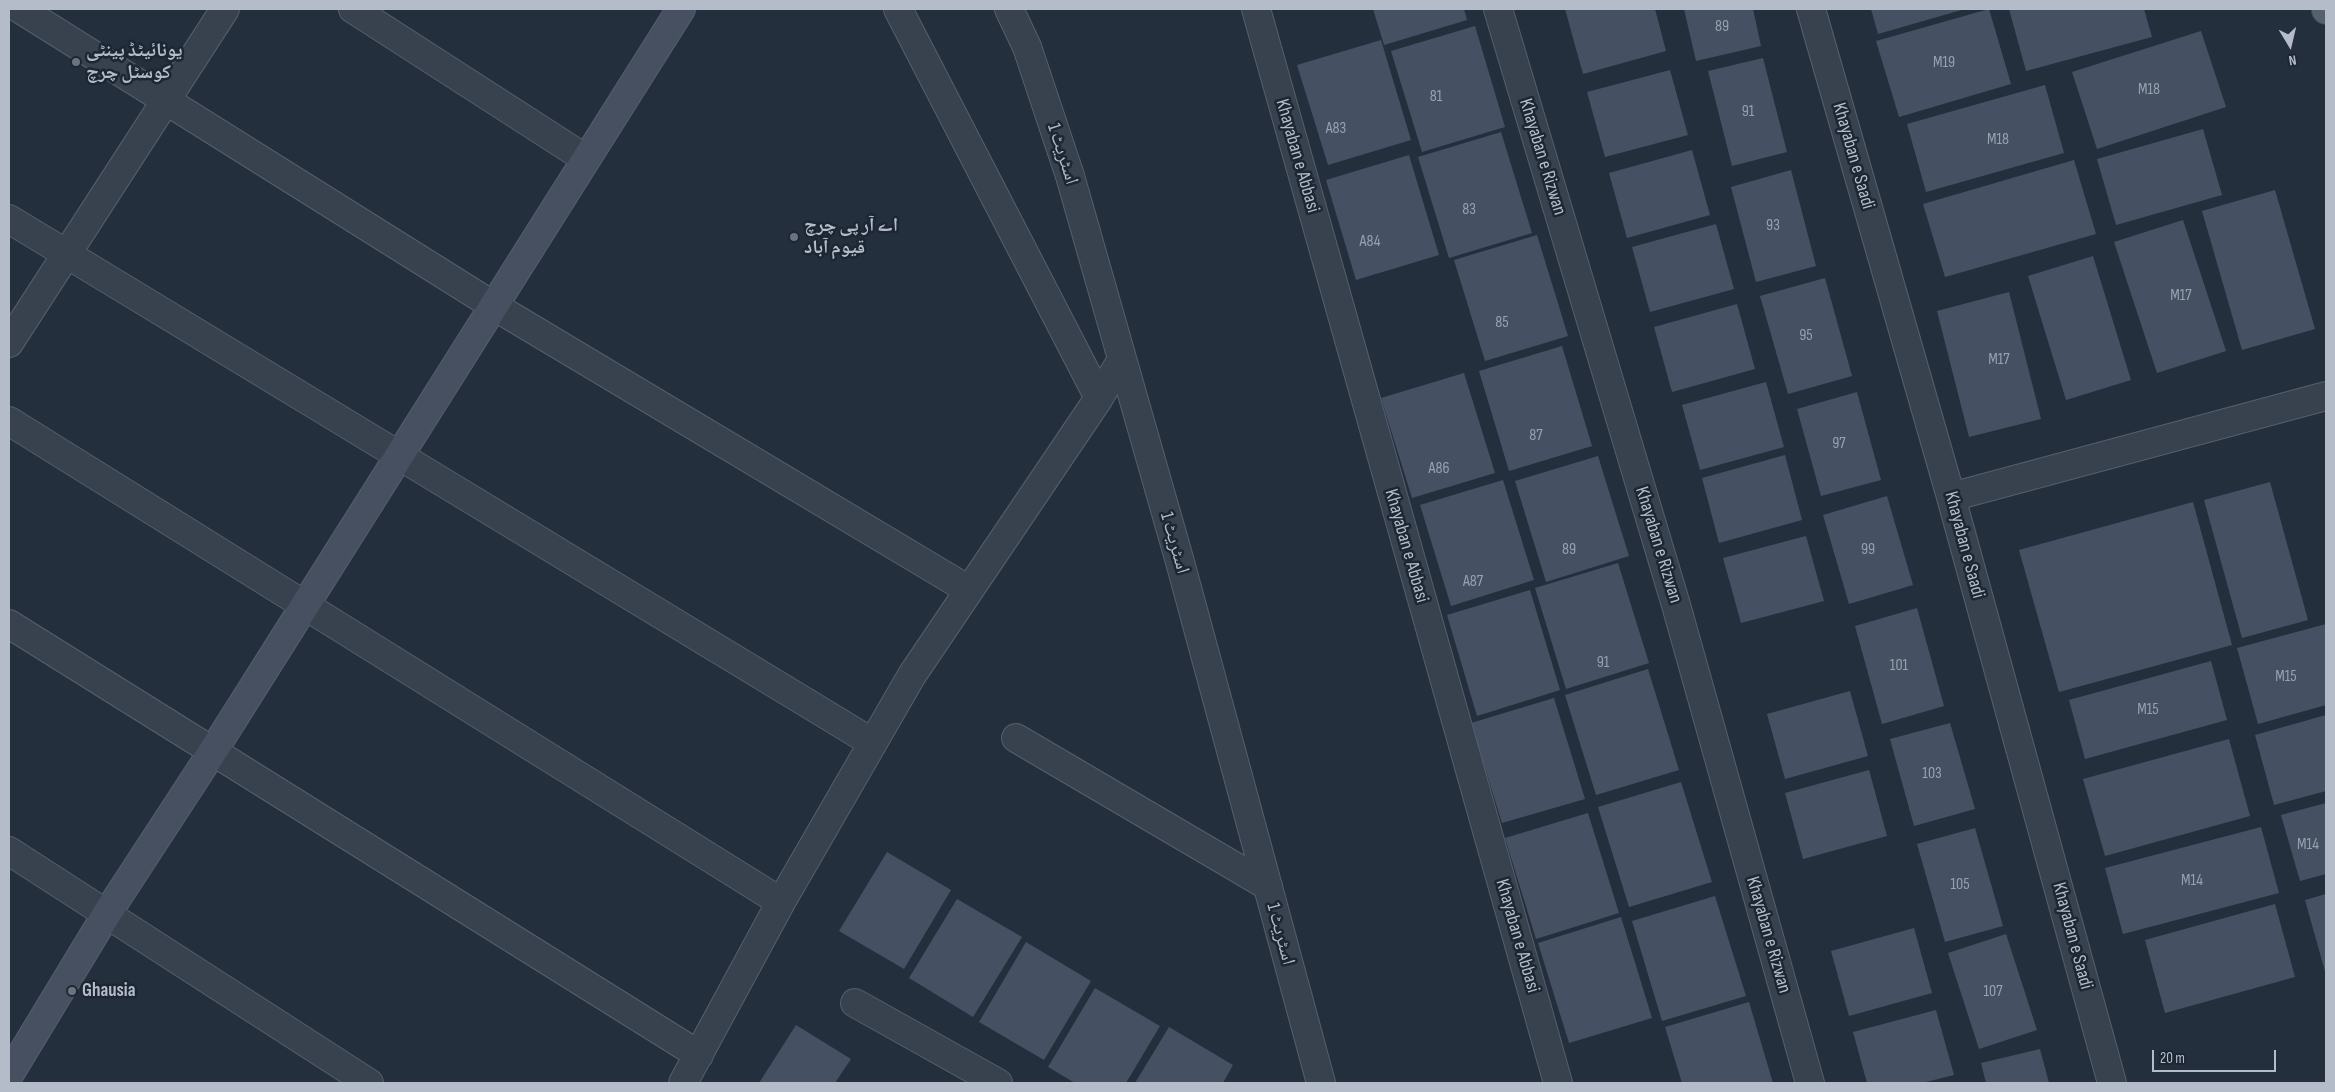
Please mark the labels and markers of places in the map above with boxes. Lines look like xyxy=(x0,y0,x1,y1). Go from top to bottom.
place label: یونائیٹڈ پینٹی کوسٹل چرچ xyxy=(86,40,182,84)
marker: یونائیٹڈ پینٹی کوسٹل چرچ xyxy=(70,56,82,68)
place label: اے آر پی چرچ قیوم آباد xyxy=(804,215,898,259)
marker: اے آر پی چرچ قیوم آباد xyxy=(788,231,800,243)
place label: Ghausia xyxy=(82,980,135,1002)
marker: Ghausia xyxy=(66,985,78,997)

